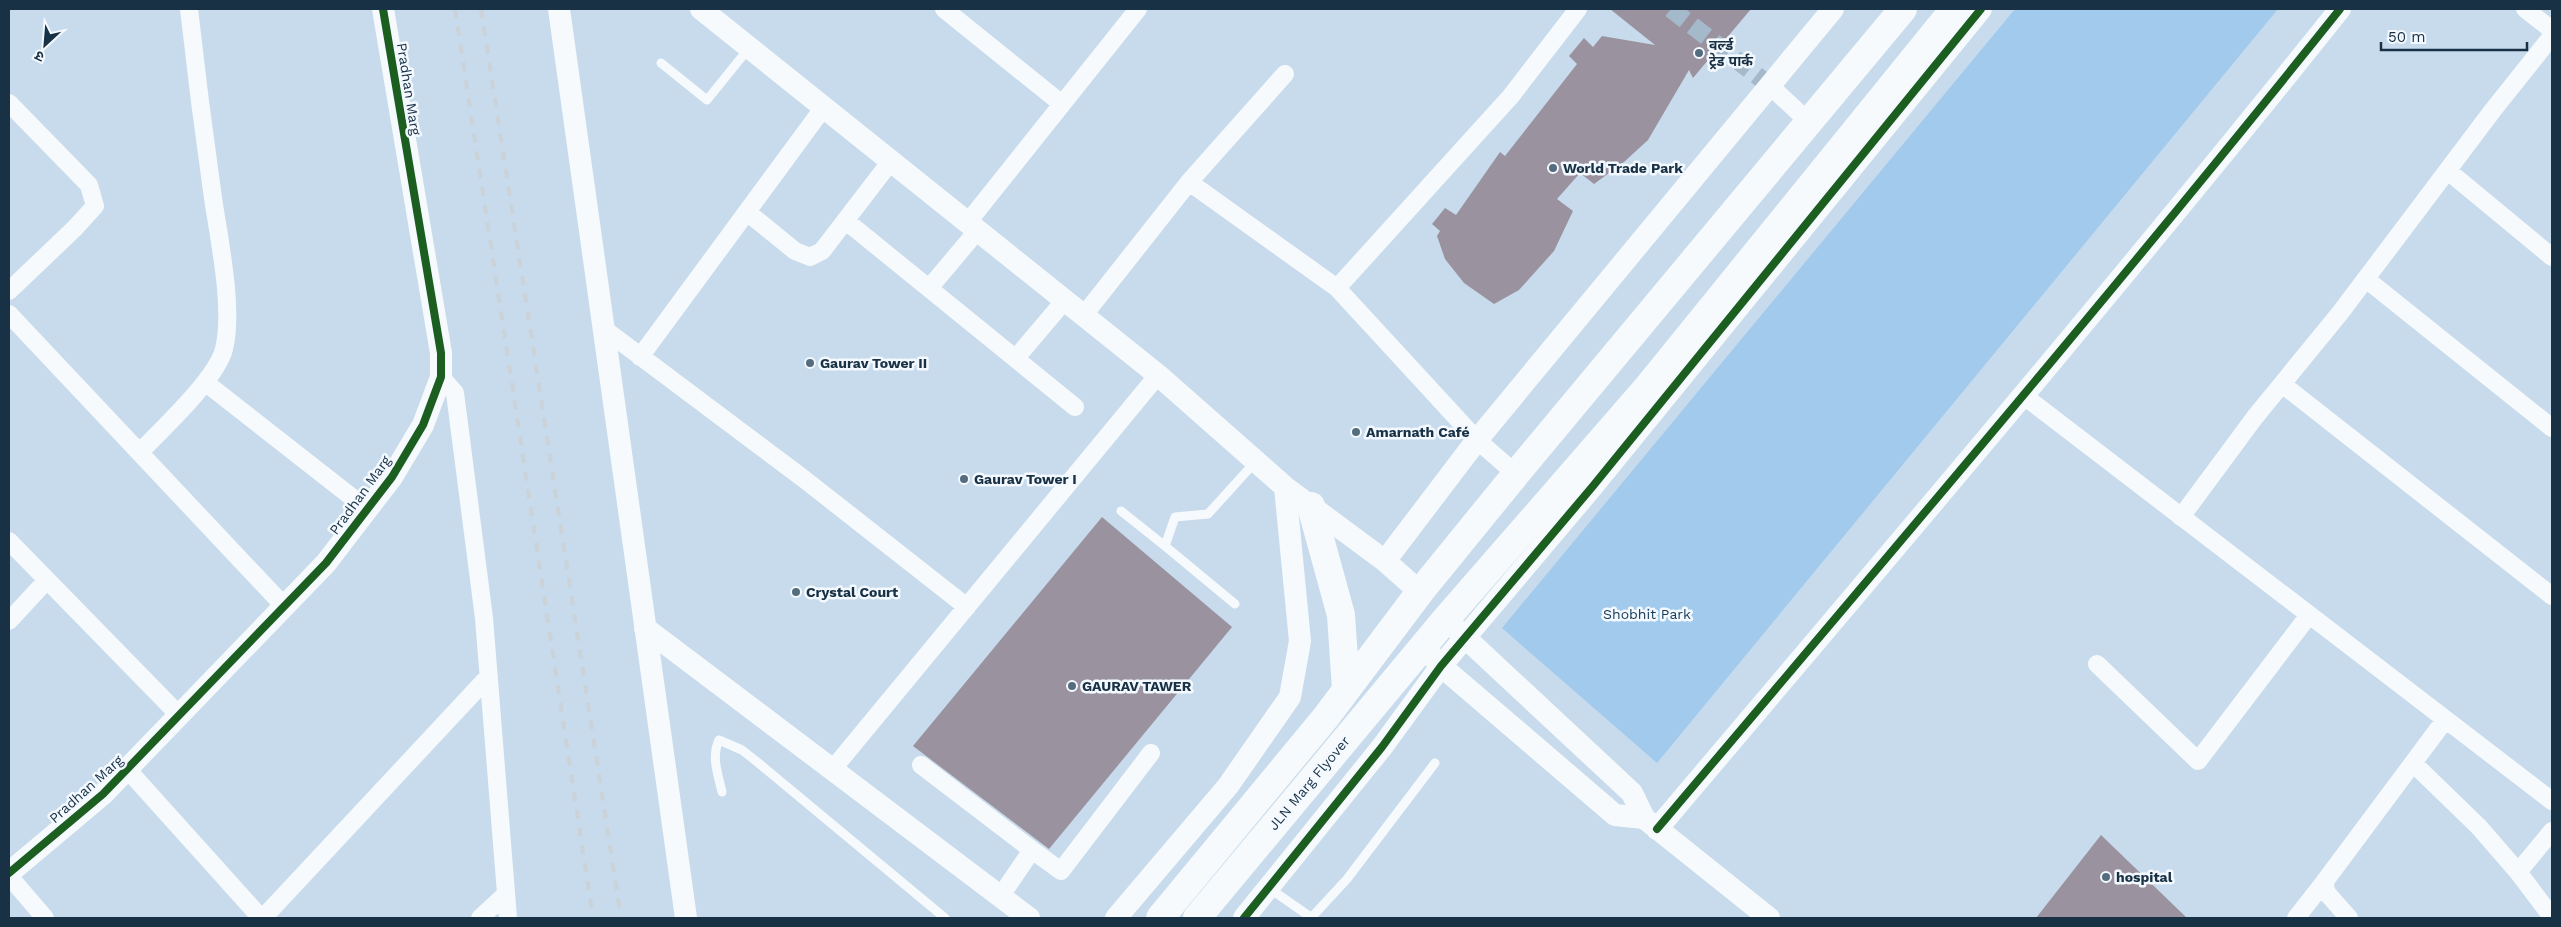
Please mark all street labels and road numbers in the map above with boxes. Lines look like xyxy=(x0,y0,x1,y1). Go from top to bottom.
street label: Pradhan Marg xyxy=(394,42,424,137)
street label: Pradhan Marg xyxy=(326,452,394,537)
street label: JLN Marg Flyover xyxy=(1265,732,1353,833)
street label: Pradhan Marg xyxy=(46,751,126,826)

